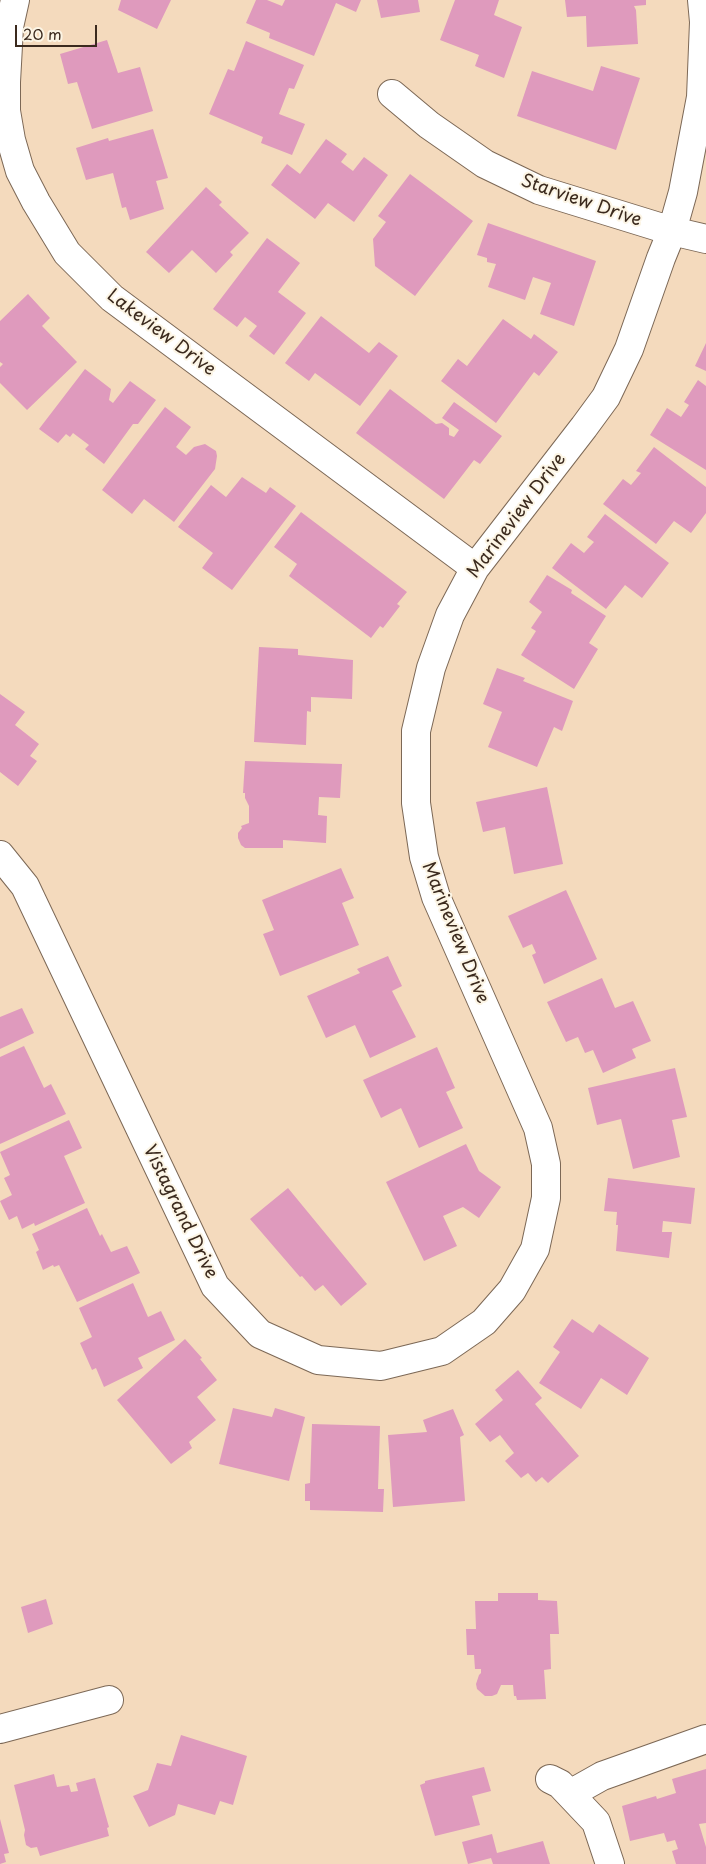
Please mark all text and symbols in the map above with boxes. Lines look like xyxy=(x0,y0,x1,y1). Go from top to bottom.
scale bar xyxy=(18,15,100,47)
text: 20 m xyxy=(23,22,62,45)
street label: Starview Drive xyxy=(518,170,644,232)
street label: Lakeview Drive xyxy=(102,285,220,381)
street label: Marineview Drive xyxy=(463,449,571,583)
street label: Marineview Drive xyxy=(417,859,493,1007)
street label: Vistagrand Drive xyxy=(138,1142,222,1282)

